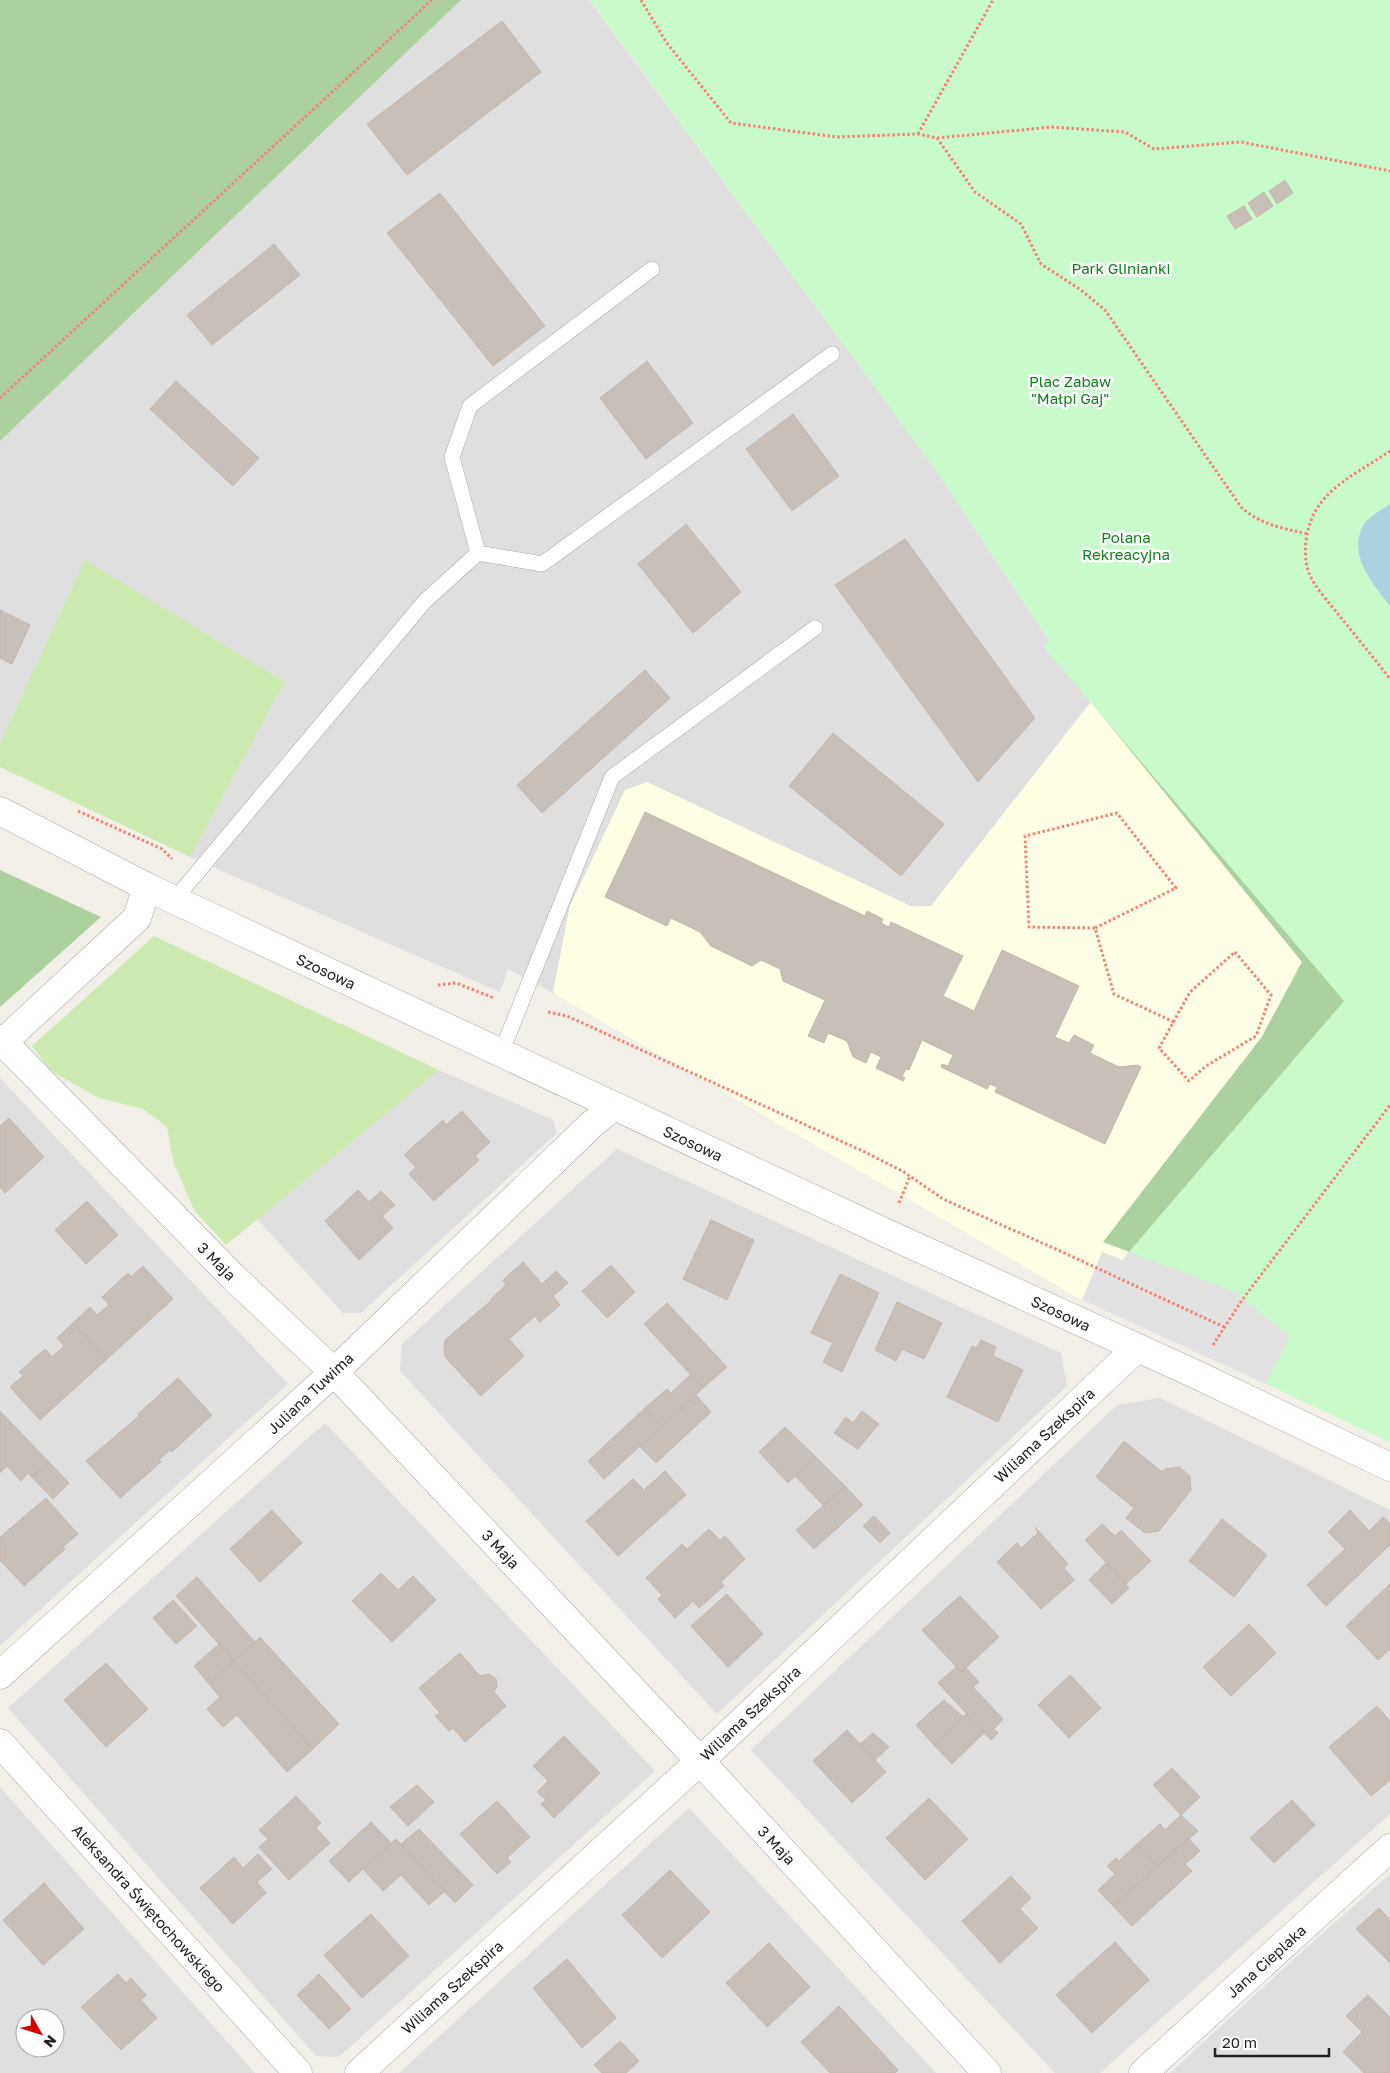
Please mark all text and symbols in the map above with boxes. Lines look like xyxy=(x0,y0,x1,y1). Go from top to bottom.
park label: Park Glinianki xyxy=(1071,259,1171,277)
park label: Plac Zabaw "Małpi Gaj" xyxy=(1029,372,1111,407)
park label: Polana Rekreacyjna xyxy=(1082,528,1170,563)
street label: Szosowa xyxy=(294,949,358,993)
street label: Szosowa xyxy=(661,1121,725,1165)
street label: 3 Maja xyxy=(194,1238,240,1284)
street label: Szosowa xyxy=(1029,1291,1093,1335)
street label: Juliana Tuwima xyxy=(263,1349,357,1437)
street label: Wiliama Szekspira xyxy=(990,1384,1098,1486)
street label: 3 Maja xyxy=(479,1526,523,1572)
street label: Wiliama Szekspira xyxy=(696,1662,804,1764)
street label: Aleksandra Świętochowskiego xyxy=(69,1820,229,1996)
street label: 3 Maja xyxy=(755,1822,799,1868)
street label: Jana Cieplaka xyxy=(1223,1921,1309,2001)
street label: Wiliama Szekspira xyxy=(397,1937,507,2037)
north arrow xyxy=(15,2008,65,2058)
scale bar xyxy=(1215,2026,1329,2058)
text: N xyxy=(41,2032,60,2051)
text: 20 m xyxy=(1222,2033,1257,2051)

